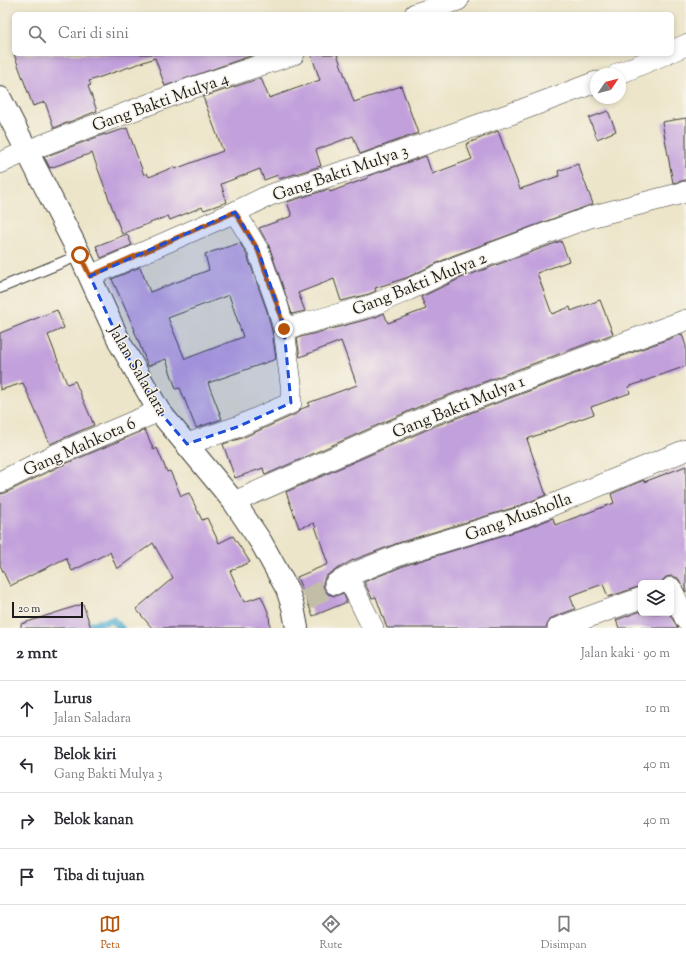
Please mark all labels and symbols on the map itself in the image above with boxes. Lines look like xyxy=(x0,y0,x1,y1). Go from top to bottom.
street label: Gang Bakti Mulya 4 xyxy=(89,67,233,139)
north arrow xyxy=(590,68,626,104)
street label: Gang Bakti Mulya 3 xyxy=(270,139,412,208)
route start xyxy=(71,246,89,264)
street label: Gang Bakti Mulya 2 xyxy=(349,247,491,323)
route end xyxy=(275,320,293,338)
street label: Jalan Saladara xyxy=(101,321,173,421)
street label: Gang Bakti Mulya 1 xyxy=(389,370,529,445)
street label: Gang Mahkota 6 xyxy=(20,412,140,483)
street label: Gang Musholla xyxy=(462,487,575,548)
scale bar xyxy=(12,600,83,619)

